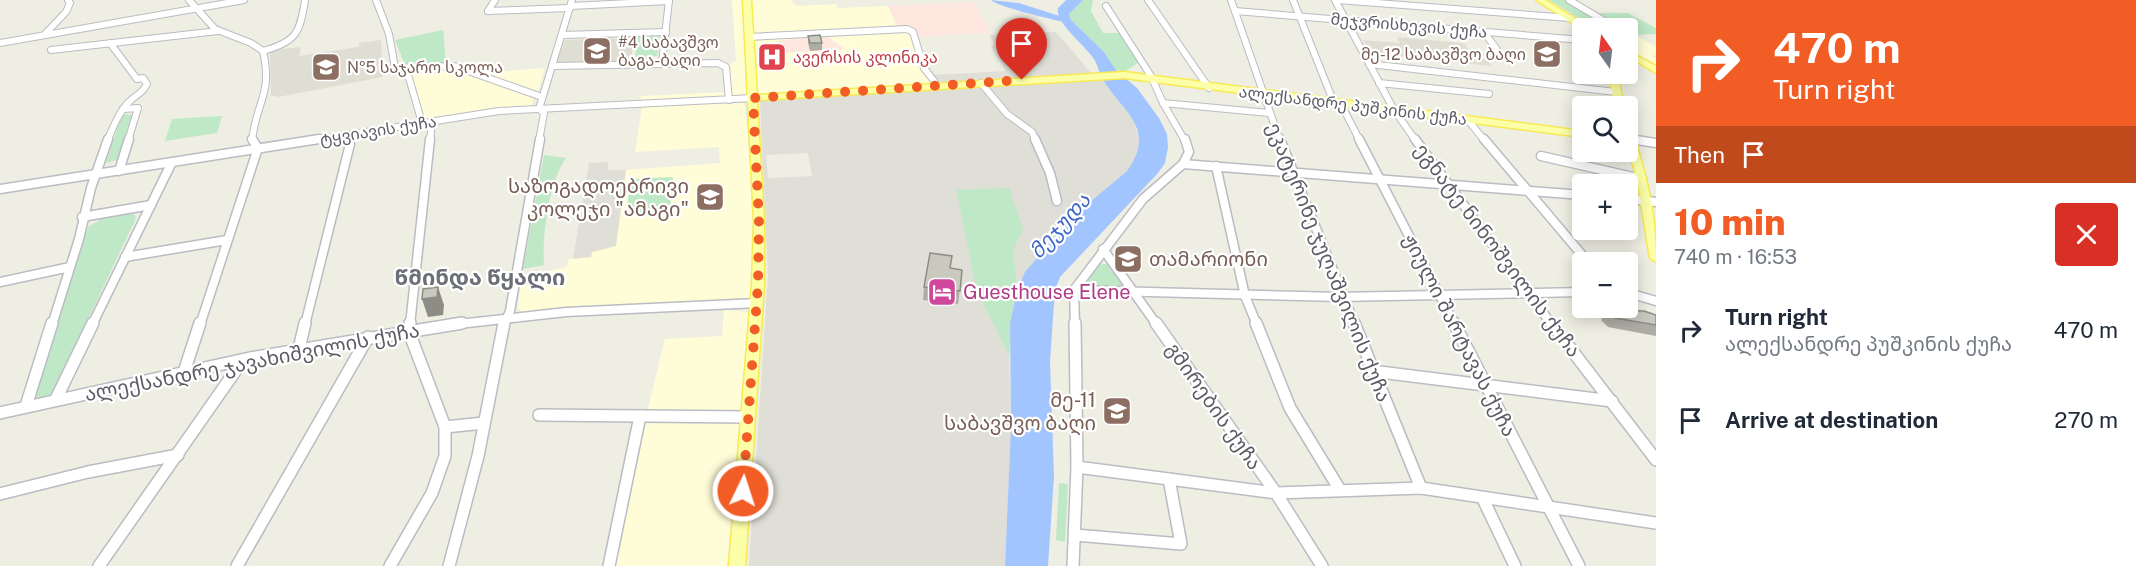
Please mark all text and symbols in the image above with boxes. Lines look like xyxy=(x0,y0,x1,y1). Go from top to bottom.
street label: მეჯვრისხევის ქუჩა xyxy=(1330,9,1488,42)
pin xyxy=(996,18,1047,80)
north arrow xyxy=(1572,18,1638,84)
map controls xyxy=(1572,18,1638,318)
text: 470 m xyxy=(1773,23,1901,72)
icon: right xyxy=(1674,24,1752,102)
icon: arrive xyxy=(1005,27,1038,60)
place label: #4 საბავშვო ბაგა-ბაღი xyxy=(618,33,719,70)
school or university icon: #4 საბავშვო ბაგა-ბაღი xyxy=(581,35,613,67)
school or university icon: მე-12 საბავშვო ბაღი xyxy=(1531,38,1563,70)
hospital icon: ავერსის კლინიკა xyxy=(756,41,788,73)
place label: მე-12 საბავშვო ბაღი xyxy=(1361,45,1526,64)
place label: ავერსის კლინიკა xyxy=(793,48,938,68)
school or university icon: №5 საჯარო სკოლა xyxy=(310,51,342,83)
place label: №5 საჯარო სკოლა xyxy=(347,58,503,78)
text: Turn right xyxy=(1773,73,1896,105)
street label: ალექსანდრე პუშკინის ქუჩა xyxy=(1238,82,1468,130)
button: search xyxy=(1572,96,1638,162)
street label: ტყვიავის ქუჩა xyxy=(318,112,438,149)
street label: ეკატერინე ჯუღაშვილის ქუჩა xyxy=(1261,119,1396,406)
street label: ეგნატე ნინოშვილის ქუჩა xyxy=(1409,138,1586,362)
icon: arrive xyxy=(1737,138,1770,171)
text: Then xyxy=(1674,142,1725,168)
place label: საზოგადოებრივი კოლეჯი "ამაგი" xyxy=(508,174,689,222)
button: + xyxy=(1572,174,1638,240)
school or university icon: საზოგადოებრივი კოლეჯი "ამაგი" xyxy=(694,181,726,213)
water label: მეჯუდა xyxy=(1024,188,1096,264)
text: 10 min xyxy=(1674,201,1786,243)
button: close xyxy=(2055,203,2118,266)
street label: ჟიული შარტავას ქუჩა xyxy=(1397,229,1522,441)
school or university icon: თამარიონი xyxy=(1112,243,1144,275)
text: 740 m · 16:53 xyxy=(1674,245,1797,269)
place label: თამარიონი xyxy=(1149,247,1268,271)
button: − xyxy=(1572,252,1638,318)
district label: წმინდა წყალი xyxy=(395,264,565,291)
hotel icon: Guesthouse Elene xyxy=(926,276,958,308)
place label: Guesthouse Elene xyxy=(963,280,1131,304)
text: Turn right xyxy=(1725,304,1828,330)
icon: right xyxy=(1674,314,1707,347)
text: 470 m xyxy=(2054,317,2118,343)
street label: ალექსანდრე ჯავახიშვილის ქუჩა xyxy=(83,318,422,407)
text: ალექსანდრე პუშკინის ქუჩა xyxy=(1725,332,2012,356)
street label: გმირების ქუჩა xyxy=(1161,338,1267,474)
place label: მე-11 საბავშვო ბაღი xyxy=(944,388,1096,436)
school or university icon: მე-11 საბავშვო ბაღი xyxy=(1101,395,1133,427)
icon: arrive xyxy=(1674,404,1707,437)
text: Arrive at destination xyxy=(1725,407,1938,433)
text: 270 m xyxy=(2054,407,2118,433)
position arrow xyxy=(711,459,775,523)

